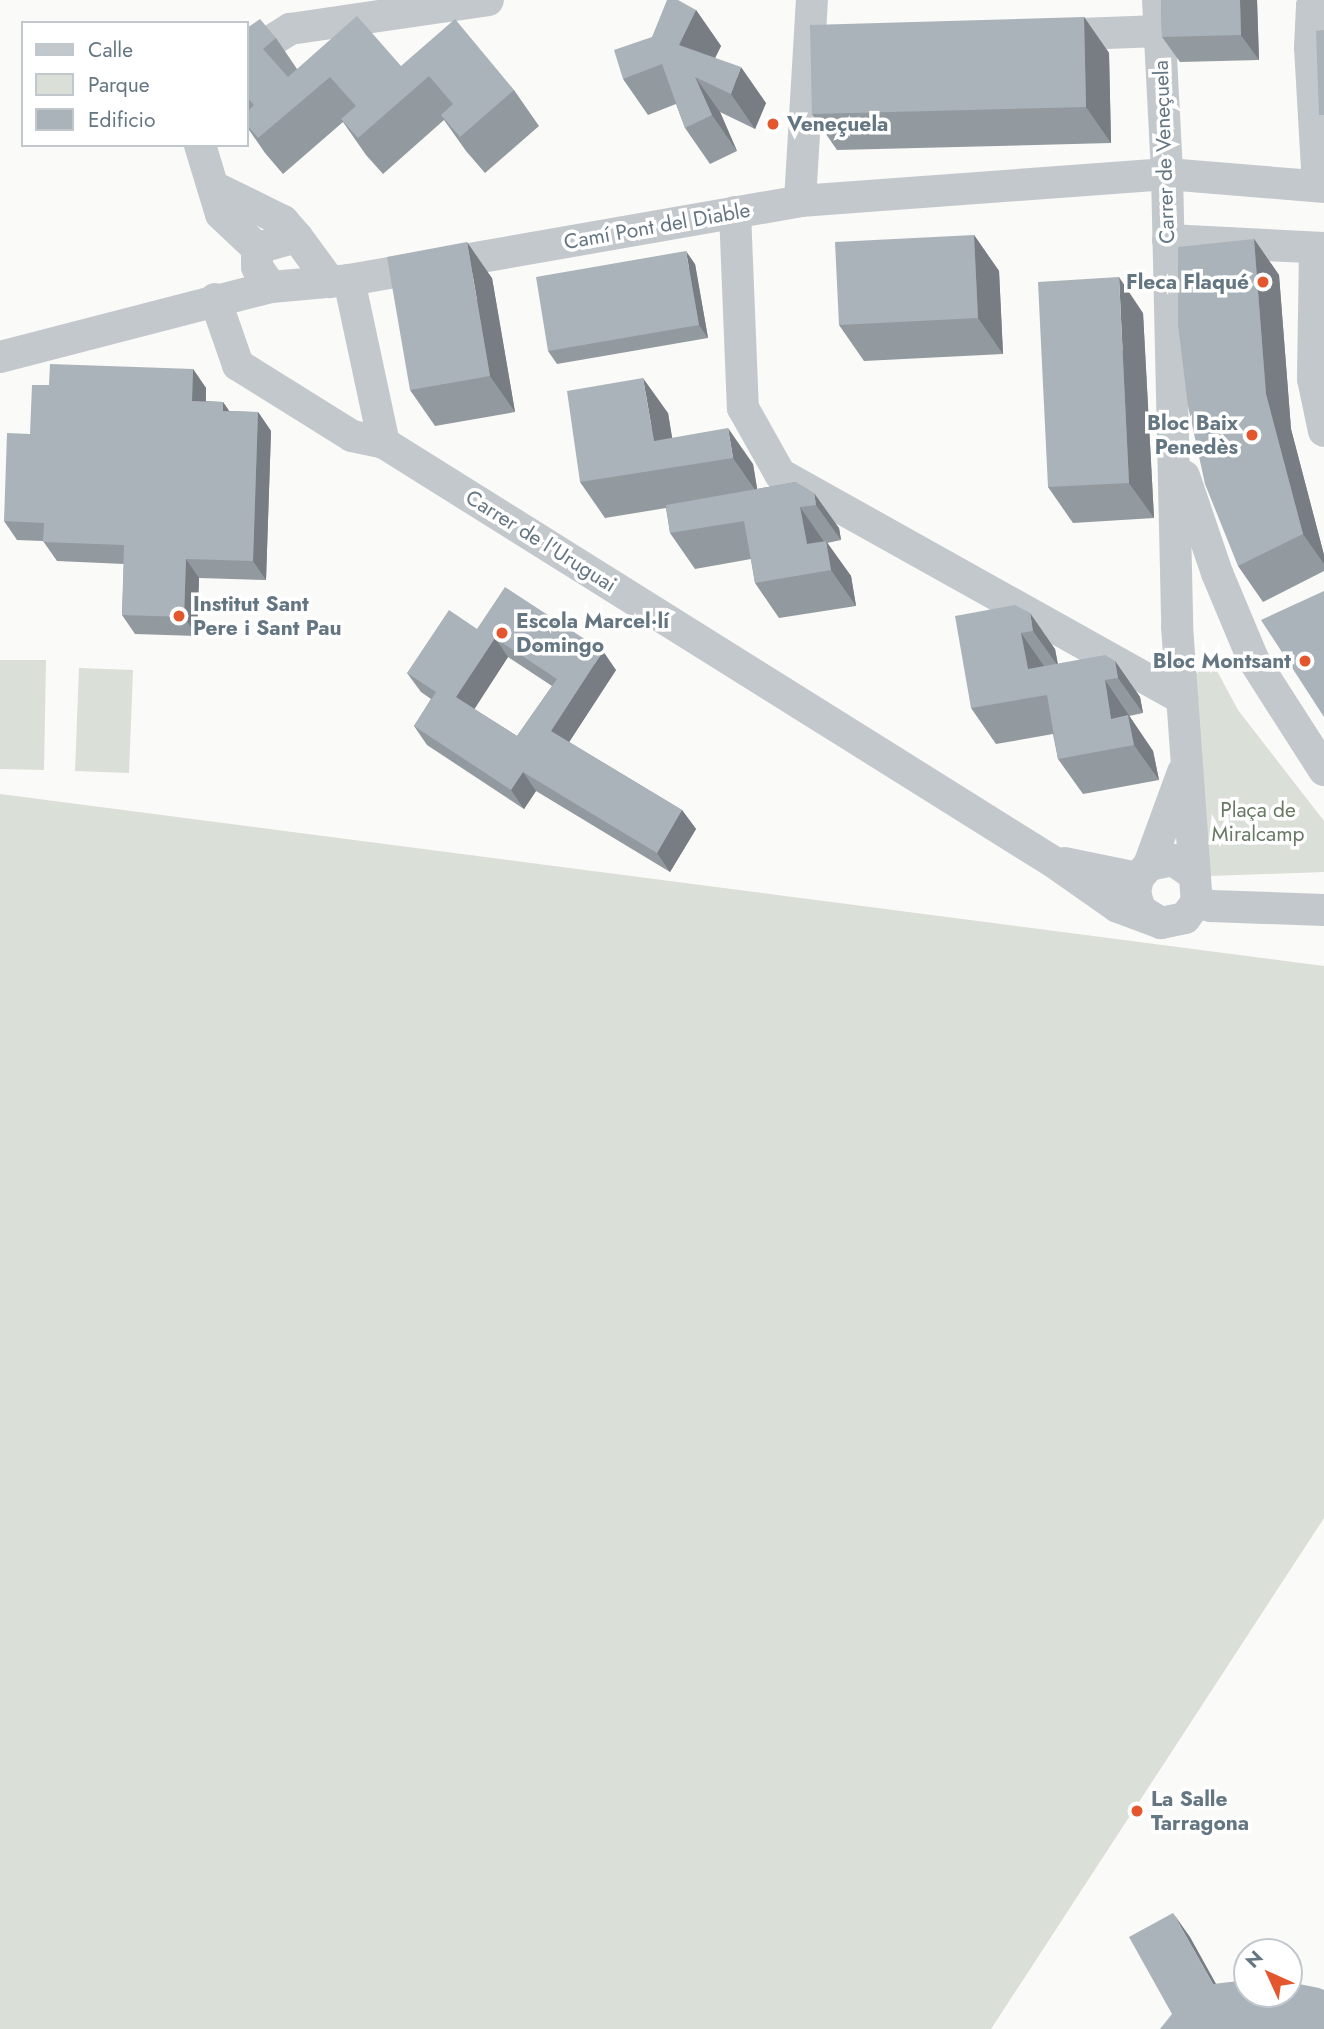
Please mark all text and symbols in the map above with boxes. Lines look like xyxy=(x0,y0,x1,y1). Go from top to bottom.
legend xyxy=(21,21,248,147)
text: Calle xyxy=(88,35,133,65)
street label: Carrer de Veneçuela xyxy=(1148,60,1180,244)
text: Parque xyxy=(88,70,150,100)
text: Edificio xyxy=(88,105,155,135)
place label: Veneçuela xyxy=(787,111,888,137)
marker: Veneçuela xyxy=(765,116,781,132)
street label: Camí Pont del Diable xyxy=(562,197,752,255)
place label: Fleca Flaqué xyxy=(1126,269,1249,295)
marker: Fleca Flaqué xyxy=(1255,274,1271,290)
place label: Bloc Baix Penedès xyxy=(1147,410,1238,460)
marker: Bloc Baix Penedès xyxy=(1244,427,1260,443)
street label: Carrer de l'Uruguai xyxy=(461,485,621,597)
place label: Institut Sant Pere i Sant Pau xyxy=(193,591,342,641)
marker: Institut Sant Pere i Sant Pau xyxy=(171,608,187,624)
place label: Escola Marcel·lí Domingo xyxy=(516,608,669,658)
marker: Escola Marcel·lí Domingo xyxy=(494,625,510,641)
place label: Bloc Montsant xyxy=(1153,648,1291,674)
marker: Bloc Montsant xyxy=(1297,653,1313,669)
park label: Plaça de Miralcamp xyxy=(1211,797,1305,847)
place label: La Salle Tarragona xyxy=(1151,1786,1249,1836)
marker: La Salle Tarragona xyxy=(1129,1803,1145,1819)
north arrow xyxy=(1233,1938,1303,2008)
text: N xyxy=(1239,1944,1269,1974)

